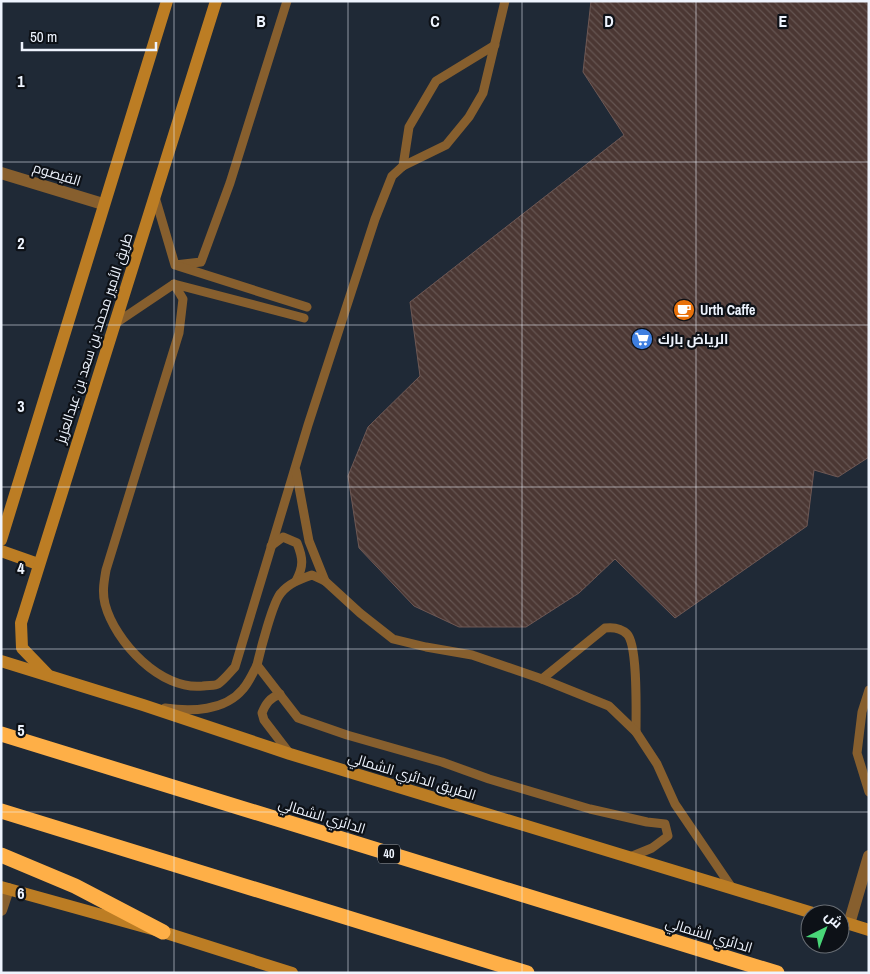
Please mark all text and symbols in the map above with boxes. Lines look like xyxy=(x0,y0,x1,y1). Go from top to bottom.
text: B xyxy=(256,10,266,32)
text: C xyxy=(430,10,440,32)
text: D xyxy=(604,10,614,32)
text: E xyxy=(779,10,788,32)
scale bar xyxy=(22,20,156,52)
text: 50 m xyxy=(30,26,57,47)
text: 1 xyxy=(17,70,25,92)
street label: القيصوم xyxy=(30,158,83,191)
street label: طريق الأمير محمد بن سعد بن عبدالعزيز xyxy=(51,230,137,446)
text: 2 xyxy=(17,232,25,254)
cafe icon: Urth Caffe xyxy=(672,298,696,322)
place label: Urth Caffe xyxy=(700,301,755,319)
supermarket icon: الرياض بارك xyxy=(630,327,654,351)
place label: الرياض بارك xyxy=(658,330,728,348)
text: 3 xyxy=(17,395,25,417)
text: 4 xyxy=(17,557,25,579)
text: 5 xyxy=(17,719,25,741)
street label: الطريق الدائري الشمالي xyxy=(345,748,478,807)
street label: الدائري الشمالي xyxy=(275,794,368,841)
road number: 40 xyxy=(378,844,400,864)
text: 6 xyxy=(17,882,25,904)
north arrow xyxy=(800,904,850,954)
text: ش xyxy=(821,907,846,932)
street label: الدائري الشمالي xyxy=(662,913,755,960)

